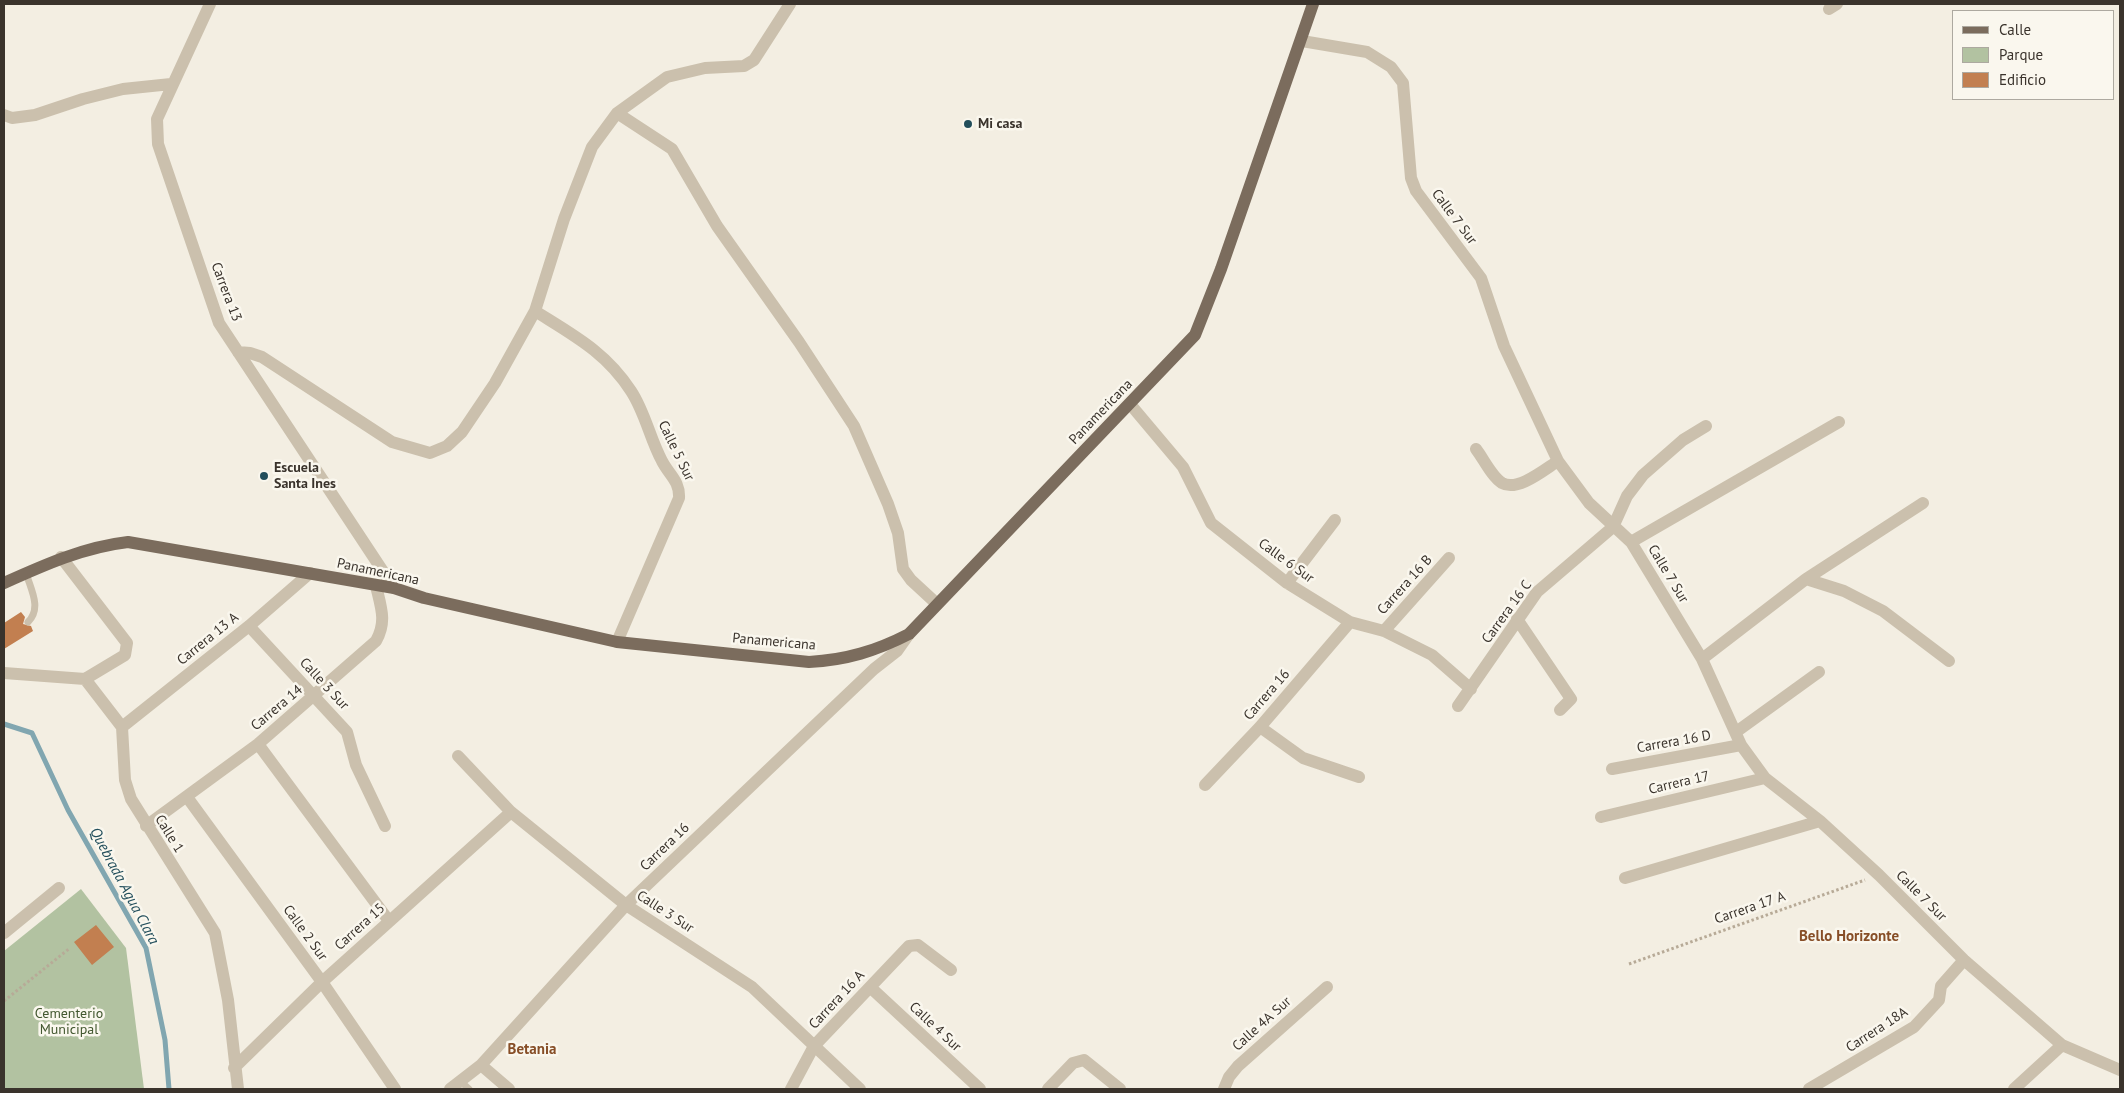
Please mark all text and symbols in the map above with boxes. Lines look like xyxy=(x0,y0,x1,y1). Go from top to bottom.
legend xyxy=(1952,10,2114,100)
text: Calle xyxy=(1999,20,2031,39)
text: Parque xyxy=(1999,45,2043,64)
text: Edificio xyxy=(1999,70,2046,89)
place label: Mi casa xyxy=(978,116,1022,132)
marker: Mi casa xyxy=(962,118,974,130)
street label: Calle 7 Sur xyxy=(1428,186,1480,248)
street label: Carrera 13 xyxy=(207,260,245,324)
street label: Panamericana xyxy=(1066,376,1136,448)
street label: Calle 5 Sur xyxy=(654,418,698,484)
place label: Escuela Santa Ines xyxy=(274,460,336,492)
marker: Escuela Santa Ines xyxy=(258,470,270,482)
street label: Calle 6 Sur xyxy=(1255,535,1317,587)
street label: Calle 7 Sur xyxy=(1644,542,1692,606)
street label: Carrera 16 B xyxy=(1374,552,1436,618)
street label: Panamericana xyxy=(335,555,421,589)
street label: Carrera 16 C xyxy=(1479,577,1535,647)
street label: Carrera 13 A xyxy=(174,609,242,669)
street label: Panamericana xyxy=(732,630,816,654)
street label: Calle 3 Sur xyxy=(296,655,352,713)
street label: Carrera 16 xyxy=(1240,666,1294,724)
street label: Carrera 14 xyxy=(248,682,306,734)
street label: Carrera 16 D xyxy=(1636,727,1712,757)
street label: Carrera 17 xyxy=(1647,768,1711,798)
street label: Calle 1 xyxy=(151,812,187,856)
street label: Carrera 16 xyxy=(637,819,693,875)
water label: Quebrada Agua Clara xyxy=(86,824,162,948)
street label: Calle 7 Sur xyxy=(1892,867,1950,925)
street label: Calle 3 Sur xyxy=(633,887,697,937)
street label: Carrera 17 A xyxy=(1712,888,1788,928)
street label: Carrera 15 xyxy=(331,900,389,954)
street label: Calle 2 Sur xyxy=(279,902,331,964)
district label: Bello Horizonte xyxy=(1799,928,1899,946)
street label: Carrera 16 A xyxy=(806,967,868,1033)
street label: Calle 4A Sur xyxy=(1229,993,1295,1055)
street label: Calle 4 Sur xyxy=(906,999,964,1055)
street label: Carrera 18A xyxy=(1843,1004,1911,1056)
park label: Cementerio Municipal xyxy=(35,1006,103,1038)
district label: Betania xyxy=(508,1041,556,1059)

